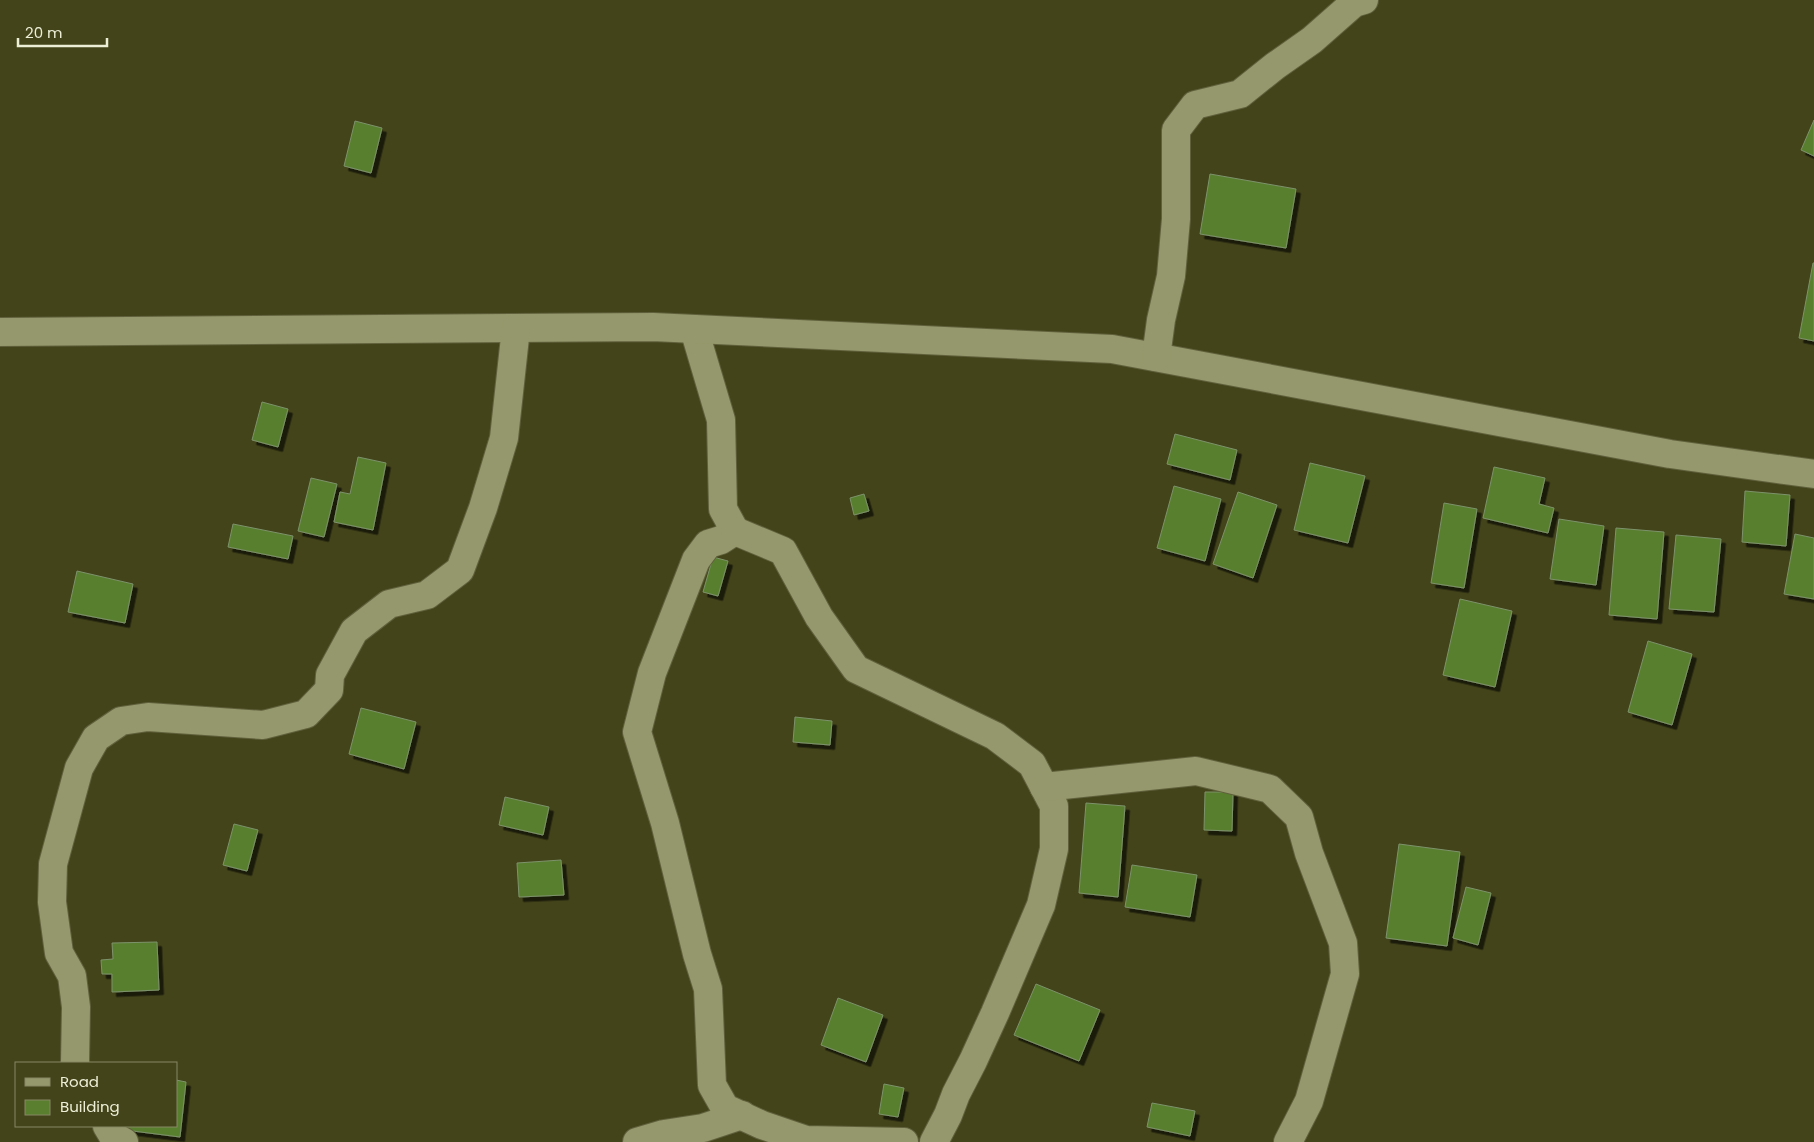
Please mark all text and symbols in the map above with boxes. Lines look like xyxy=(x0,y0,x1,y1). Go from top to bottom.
scale bar xyxy=(18,15,106,47)
text: 20 m xyxy=(25,22,63,43)
legend xyxy=(15,1062,178,1127)
text: Road xyxy=(60,1071,99,1092)
text: Building xyxy=(60,1096,120,1117)

